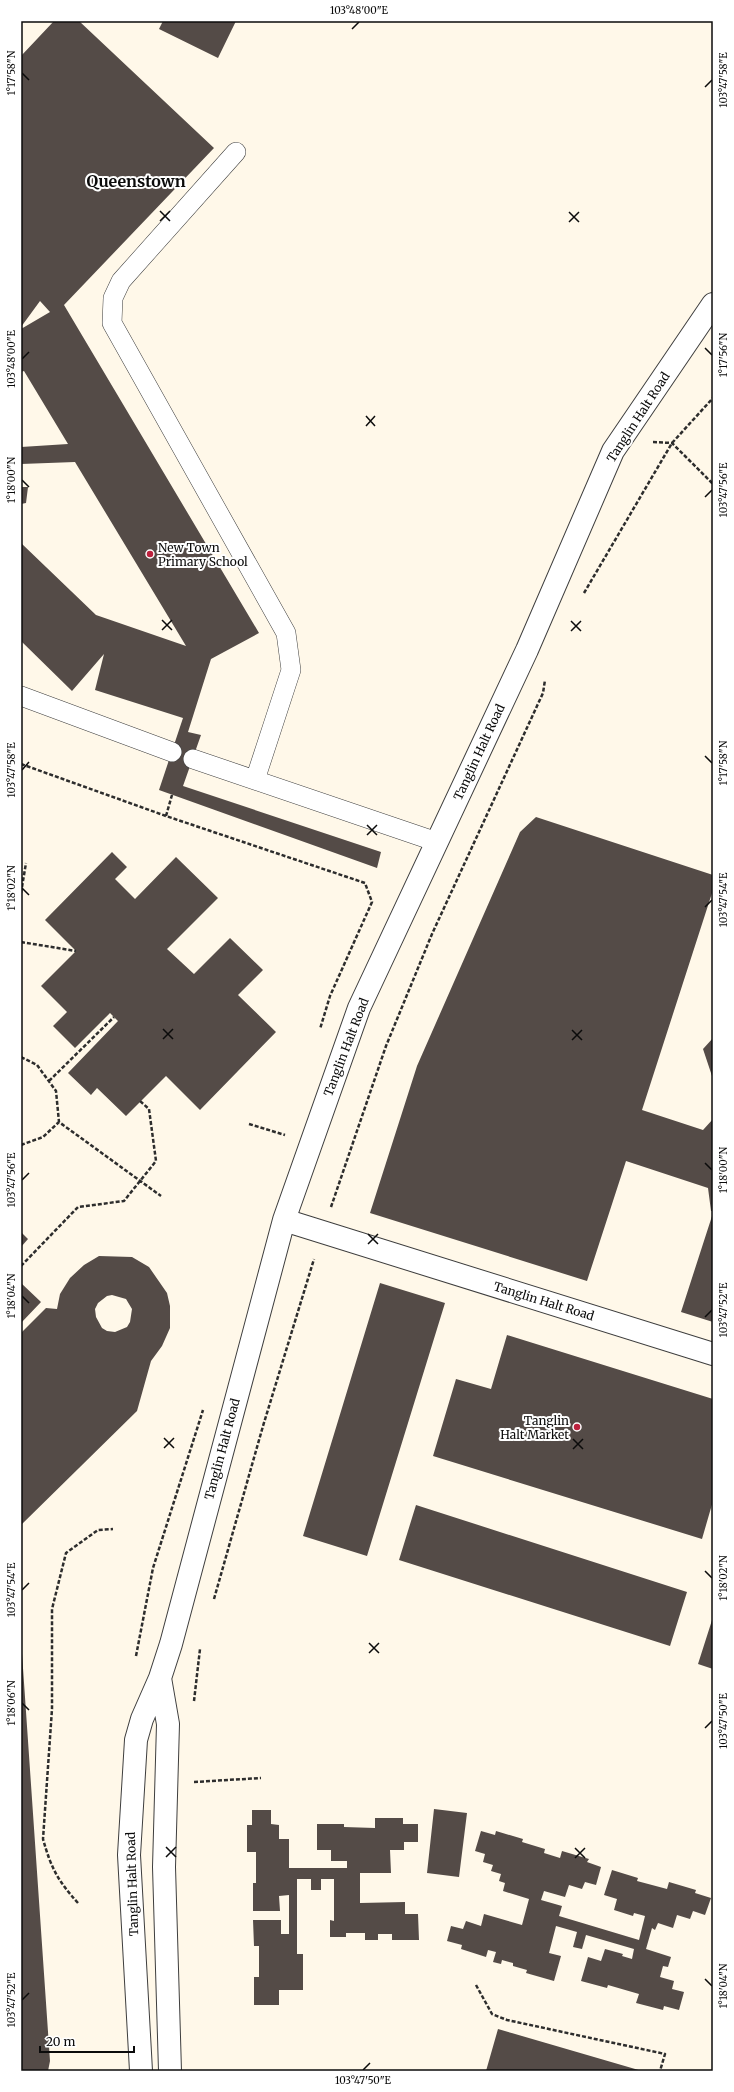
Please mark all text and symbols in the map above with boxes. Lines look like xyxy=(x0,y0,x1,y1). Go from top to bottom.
text: 103°48'00"E xyxy=(330,4,389,17)
text: 1°17'58"N xyxy=(5,50,18,95)
text: 103°47'58"E xyxy=(717,52,730,108)
district label: Queenstown xyxy=(86,171,186,191)
text: 103°48'00"E xyxy=(5,329,18,388)
text: 1°17'56"N xyxy=(717,333,730,377)
street label: Tanglin Halt Road xyxy=(603,369,673,465)
text: 1°18'00"N xyxy=(5,456,18,503)
text: 103°47'56"E xyxy=(717,462,730,517)
place label: New Town Primary School xyxy=(158,540,248,569)
marker: New Town Primary School xyxy=(145,549,155,559)
street label: Tanglin Halt Road xyxy=(450,702,508,802)
text: 1°17'58"N xyxy=(717,740,730,785)
text: 103°47'58"E xyxy=(5,742,18,798)
text: 1°18'02"N xyxy=(5,865,18,911)
text: 103°47'54"E xyxy=(717,872,730,927)
street label: Tanglin Halt Road xyxy=(320,996,372,1098)
text: 1°18'00"N xyxy=(717,1146,730,1193)
text: 103°47'56"E xyxy=(5,1152,18,1207)
text: 1°18'04"N xyxy=(5,1273,18,1319)
street label: Tanglin Halt Road xyxy=(492,1279,596,1323)
text: 103°47'52"E xyxy=(717,1282,730,1337)
street label: Tanglin Halt Road xyxy=(201,1397,243,1501)
place label: Tanglin Halt Market xyxy=(500,1413,569,1442)
marker: Tanglin Halt Market xyxy=(572,1422,582,1432)
text: 1°18'02"N xyxy=(717,1555,730,1601)
text: 103°47'54"E xyxy=(5,1562,18,1617)
text: 1°18'06"N xyxy=(5,1680,18,1726)
text: 103°47'50"E xyxy=(717,1692,730,1749)
street label: Tanglin Halt Road xyxy=(123,1832,141,1936)
text: 1°18'04"N xyxy=(717,1963,730,2009)
text: 103°47'52"E xyxy=(5,1972,18,2027)
scale bar xyxy=(40,2028,134,2054)
text: 20 m xyxy=(46,2034,75,2049)
text: 103°47'50"E xyxy=(335,2074,392,2087)

